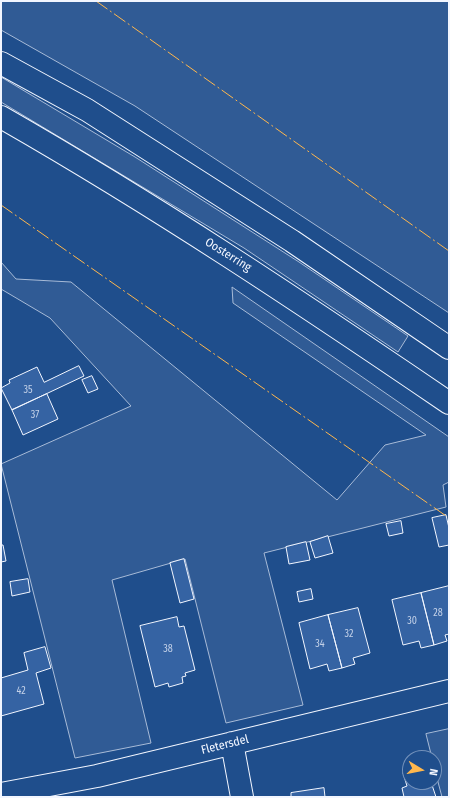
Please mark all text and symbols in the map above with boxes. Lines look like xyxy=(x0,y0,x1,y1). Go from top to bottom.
street label: Oosterring xyxy=(202,235,254,275)
house number: 35 xyxy=(23,384,33,396)
house number: 37 xyxy=(31,409,39,421)
house number: 28 xyxy=(433,607,443,619)
house number: 30 xyxy=(407,615,417,627)
house number: 32 xyxy=(345,628,353,640)
house number: 34 xyxy=(315,638,325,650)
house number: 38 xyxy=(163,643,173,655)
house number: 42 xyxy=(16,685,26,697)
street label: Fletersdel xyxy=(200,732,250,758)
north arrow xyxy=(402,750,442,790)
text: N xyxy=(426,768,440,776)

